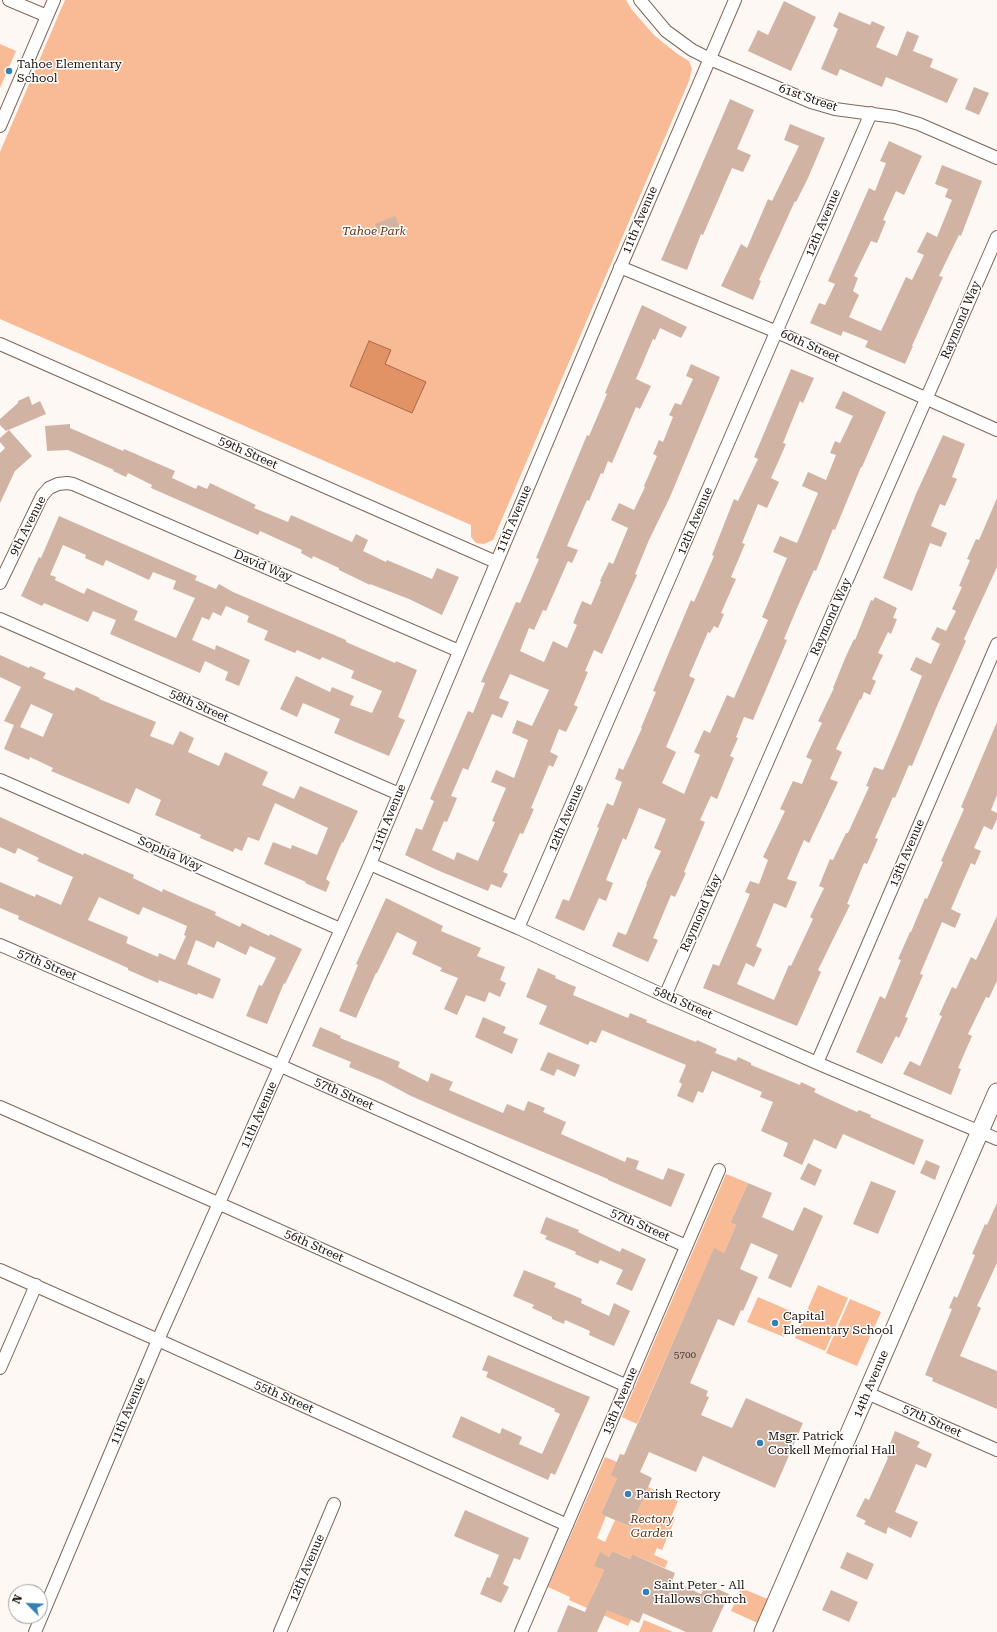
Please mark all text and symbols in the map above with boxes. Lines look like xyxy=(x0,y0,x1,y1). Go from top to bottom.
place label: Tahoe Elementary School xyxy=(17,57,122,85)
marker: Tahoe Elementary School xyxy=(4,66,14,76)
street label: 61st Street xyxy=(777,81,839,115)
street label: 11th Avenue xyxy=(619,184,661,256)
street label: 12th Avenue xyxy=(802,187,844,259)
park label: Tahoe Park xyxy=(342,224,406,238)
street label: Raymond Way xyxy=(938,279,984,361)
street label: 60th Street xyxy=(778,327,842,365)
street label: 59th Street xyxy=(216,434,280,472)
street label: 11th Avenue xyxy=(493,483,535,555)
street label: 12th Avenue xyxy=(674,485,716,557)
street label: 9th Avenue xyxy=(7,494,49,558)
street label: David Way xyxy=(232,547,294,585)
street label: Raymond Way xyxy=(807,576,855,658)
street label: 58th Street xyxy=(167,687,231,725)
street label: 11th Avenue xyxy=(369,782,409,854)
street label: 12th Avenue xyxy=(545,782,587,854)
street label: 13th Avenue xyxy=(886,817,928,889)
street label: Sophia Way xyxy=(136,833,204,875)
street label: Raymond Way xyxy=(677,872,725,954)
street label: 57th Street xyxy=(15,946,79,984)
street label: 58th Street xyxy=(651,984,715,1022)
street label: 57th Street xyxy=(312,1075,376,1113)
street label: 11th Avenue xyxy=(238,1079,280,1151)
street label: 57th Street xyxy=(608,1206,672,1244)
street label: 56th Street xyxy=(282,1227,346,1265)
place label: Capital Elementary School xyxy=(783,1309,893,1337)
marker: Capital Elementary School xyxy=(770,1318,780,1328)
street label: 14th Avenue xyxy=(850,1348,892,1420)
house number: 5700 xyxy=(674,1349,696,1361)
street label: 13th Avenue xyxy=(599,1365,641,1437)
street label: 11th Avenue xyxy=(107,1375,149,1447)
street label: 55th Street xyxy=(252,1378,316,1416)
street label: 57th Street xyxy=(900,1402,964,1440)
place label: Msgr. Patrick Corkell Memorial Hall xyxy=(768,1429,895,1457)
marker: Msgr. Patrick Corkell Memorial Hall xyxy=(755,1438,765,1448)
place label: Parish Rectory xyxy=(636,1487,721,1501)
marker: Parish Rectory xyxy=(623,1489,633,1499)
park label: Rectory Garden xyxy=(630,1512,674,1540)
street label: 12th Avenue xyxy=(286,1532,328,1604)
place label: Saint Peter - All Hallows Church xyxy=(654,1578,747,1606)
north arrow xyxy=(8,1584,48,1624)
marker: Saint Peter - All Hallows Church xyxy=(641,1587,651,1597)
text: N xyxy=(10,1593,25,1606)

